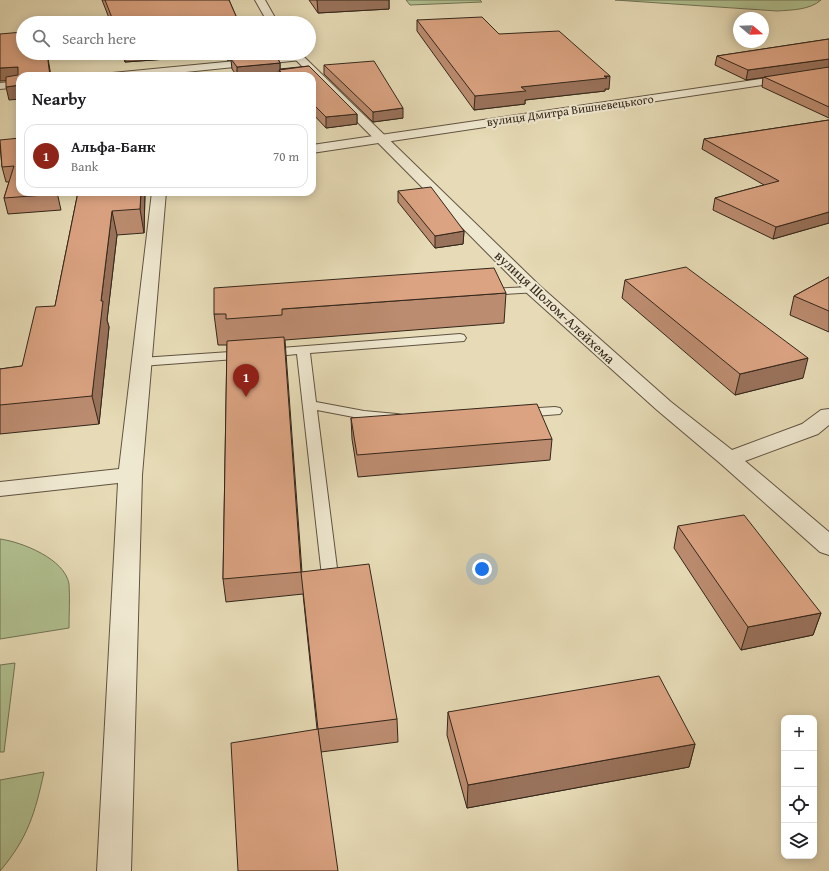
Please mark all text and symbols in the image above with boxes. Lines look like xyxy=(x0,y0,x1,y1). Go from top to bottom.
north arrow xyxy=(733,12,769,48)
search box xyxy=(16,16,316,60)
icon: search xyxy=(30,27,52,49)
text: Search here xyxy=(62,28,136,49)
text: Nearby xyxy=(32,86,86,111)
street label: вулиця Дмитра Вишневецького xyxy=(485,90,655,130)
text: Альфа-Банк xyxy=(71,136,156,157)
text: 1 xyxy=(43,147,49,166)
text: 70 m xyxy=(273,147,299,166)
text: Bank xyxy=(71,157,98,176)
street label: вулиця Шолом-Алейхема xyxy=(490,246,620,368)
pin: 1 xyxy=(233,364,259,397)
your location xyxy=(472,559,492,579)
map controls xyxy=(781,715,817,859)
button: + xyxy=(781,715,817,751)
button: − xyxy=(781,751,817,787)
button: locate xyxy=(781,787,817,823)
button: layers xyxy=(781,823,817,859)

